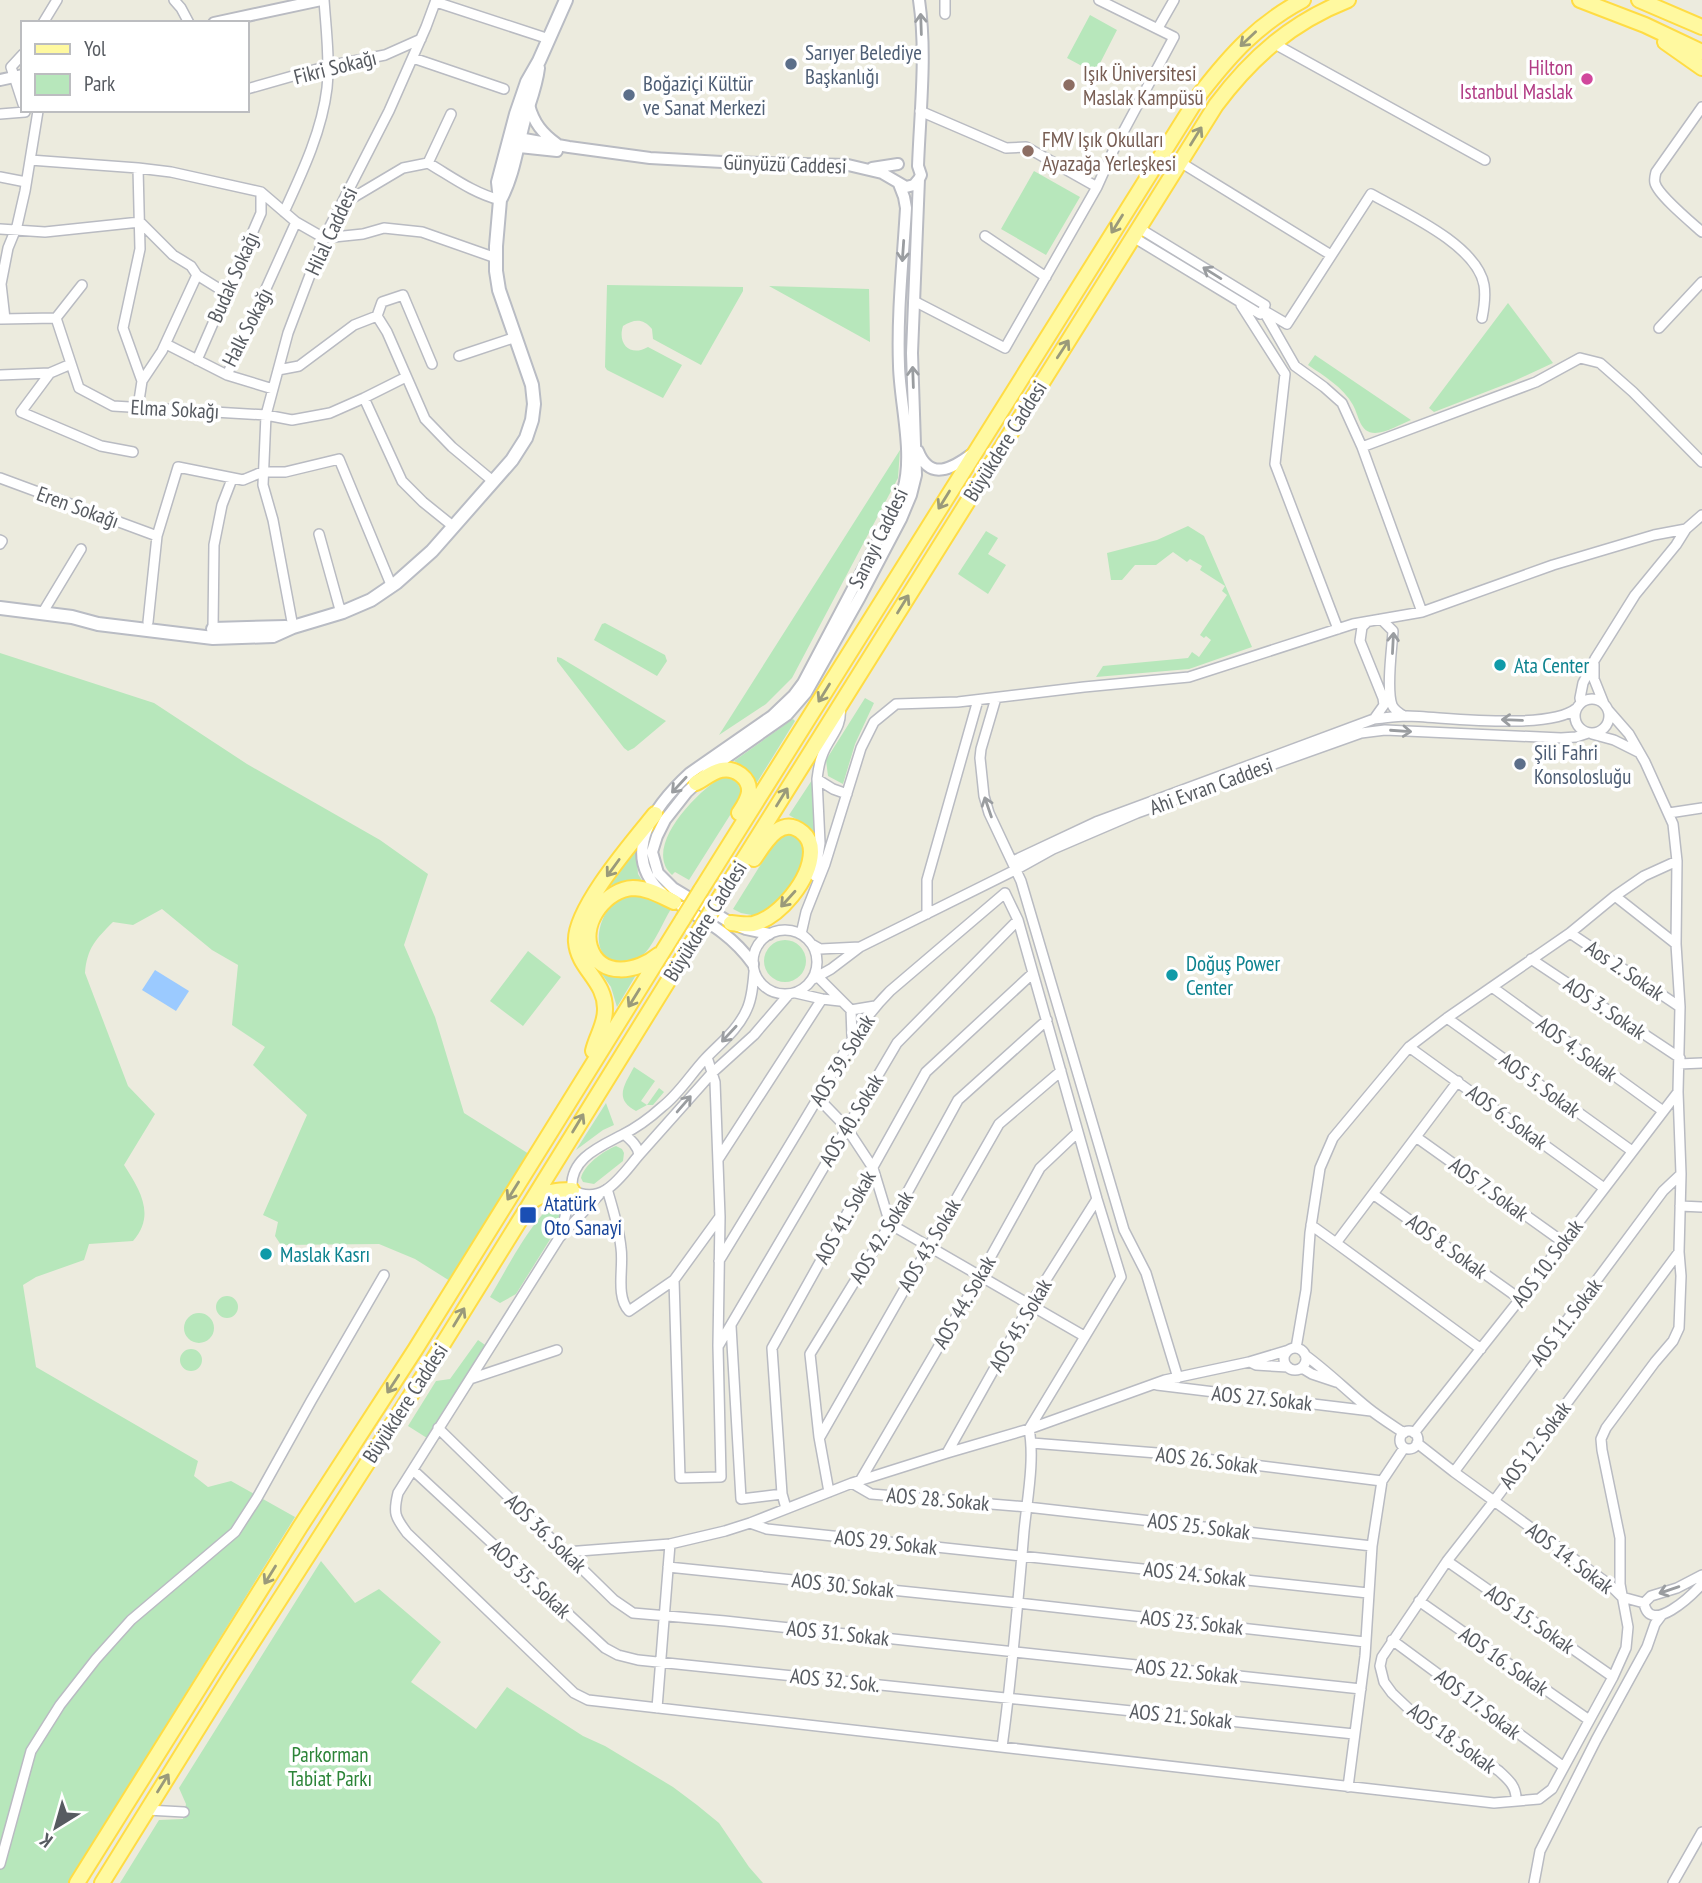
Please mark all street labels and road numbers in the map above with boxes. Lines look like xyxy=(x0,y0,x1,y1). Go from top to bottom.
street label: Fikri Sokağı xyxy=(291,44,379,90)
street label: Günyüzü Caddesi xyxy=(723,148,847,180)
street label: Hilal Caddesi xyxy=(299,182,363,280)
street label: Budak Sokağı xyxy=(201,227,265,327)
street label: Halk Sokağı xyxy=(216,283,278,371)
street label: Büyükdere Caddesi xyxy=(957,376,1053,506)
street label: Elma Sokağı xyxy=(130,393,220,425)
street label: Eren Sokağı xyxy=(33,480,123,534)
street label: Sanayi Caddesi xyxy=(842,483,914,593)
street label: Ahi Evran Caddesi xyxy=(1146,751,1276,821)
street label: Büyükdere Caddesi xyxy=(657,856,753,986)
street label: Aos 2. Sokak xyxy=(1580,934,1670,1006)
street label: AOS 3. Sokak xyxy=(1559,971,1651,1045)
street label: AOS 39. Sokak xyxy=(803,1009,881,1111)
street label: AOS 4. Sokak xyxy=(1531,1011,1623,1087)
street label: AOS 5. Sokak xyxy=(1494,1047,1586,1123)
street label: AOS 40. Sokak xyxy=(813,1069,889,1171)
street label: AOS 6. Sokak xyxy=(1461,1079,1553,1155)
street label: AOS 7. Sokak xyxy=(1444,1151,1534,1227)
street label: AOS 41. Sokak xyxy=(808,1165,882,1269)
street label: AOS 42. Sokak xyxy=(843,1186,919,1288)
street label: AOS 43. Sokak xyxy=(892,1194,966,1296)
street label: AOS 8. Sokak xyxy=(1401,1208,1493,1284)
street label: AOS 10. Sokak xyxy=(1505,1214,1589,1312)
street label: AOS 44. Sokak xyxy=(927,1251,1001,1353)
street label: AOS 11. Sokak xyxy=(1524,1273,1608,1371)
street label: AOS 45. Sokak xyxy=(983,1274,1057,1376)
street label: Büyükdere Caddesi xyxy=(356,1338,454,1468)
street label: AOS 27. Sokak xyxy=(1210,1379,1314,1417)
street label: AOS 12. Sokak xyxy=(1493,1396,1577,1494)
street label: AOS 26. Sokak xyxy=(1154,1440,1260,1480)
street label: AOS 28. Sokak xyxy=(886,1481,990,1517)
street label: AOS 36. Sokak xyxy=(500,1488,592,1578)
street label: AOS 25. Sokak xyxy=(1146,1506,1252,1546)
street label: AOS 14. Sokak xyxy=(1521,1516,1619,1600)
street label: AOS 29. Sokak xyxy=(833,1523,939,1561)
street label: AOS 35. Sokak xyxy=(483,1534,577,1624)
street label: AOS 24. Sokak xyxy=(1142,1555,1248,1593)
street label: AOS 30. Sokak xyxy=(790,1566,896,1604)
street label: AOS 15. Sokak xyxy=(1480,1578,1580,1660)
street label: AOS 23. Sokak xyxy=(1139,1603,1245,1641)
street label: AOS 31. Sokak xyxy=(785,1614,891,1652)
street label: AOS 16. Sokak xyxy=(1454,1620,1554,1702)
street label: AOS 22. Sokak xyxy=(1134,1652,1240,1690)
street label: AOS 32. Sok. xyxy=(789,1662,881,1698)
street label: AOS 17. Sokak xyxy=(1430,1663,1526,1745)
street label: AOS 21. Sokak xyxy=(1128,1697,1234,1735)
street label: AOS 18. Sokak xyxy=(1402,1697,1502,1779)

